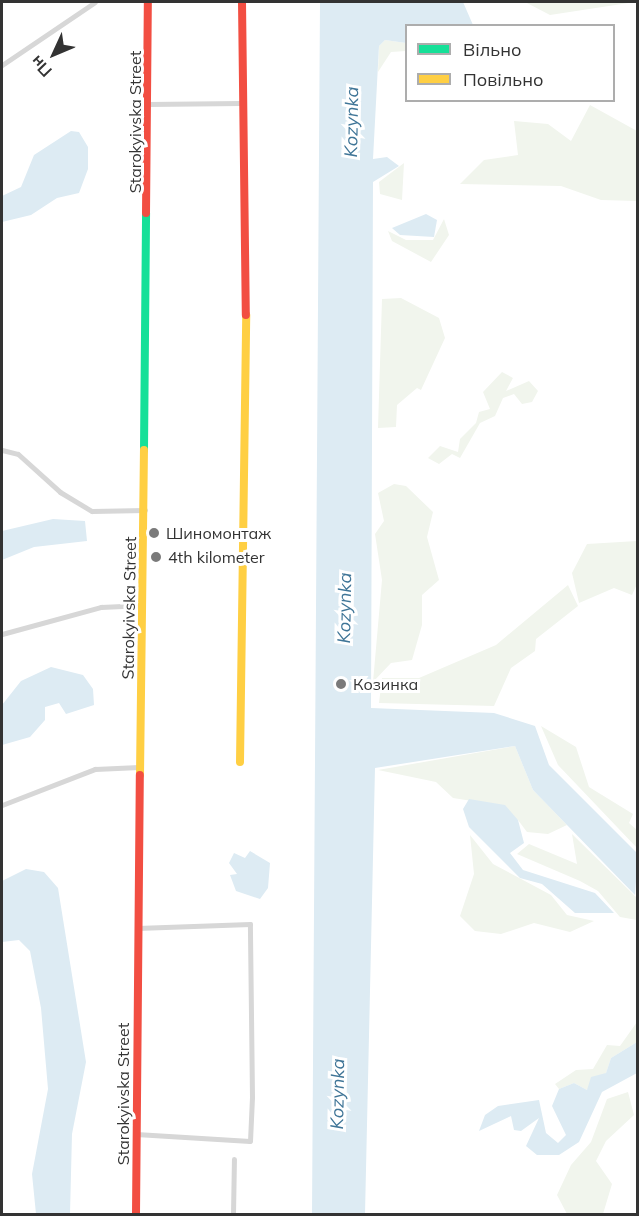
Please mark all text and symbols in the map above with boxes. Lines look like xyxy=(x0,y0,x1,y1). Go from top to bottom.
north arrow xyxy=(24,24,84,84)
legend xyxy=(405,24,615,102)
text: Вільно xyxy=(463,38,521,61)
street label: Starokyivska Street xyxy=(125,51,145,193)
text: Пн xyxy=(26,52,56,81)
text: Повільно xyxy=(463,68,543,91)
water label: Kozynka xyxy=(341,86,363,158)
place label: Шиномонтаж xyxy=(166,523,271,543)
marker: Шиномонтаж xyxy=(147,526,161,540)
street label: Starokyivska Street xyxy=(118,536,140,680)
place label: 4th kilometer xyxy=(168,547,265,567)
marker: 4th kilometer xyxy=(149,550,163,564)
water label: Kozynka xyxy=(334,572,356,644)
place label: Козинка xyxy=(353,674,418,694)
marker: Козинка xyxy=(334,677,348,691)
street label: Starokyivska Street xyxy=(113,1023,133,1165)
water label: Kozynka xyxy=(327,1058,349,1130)

